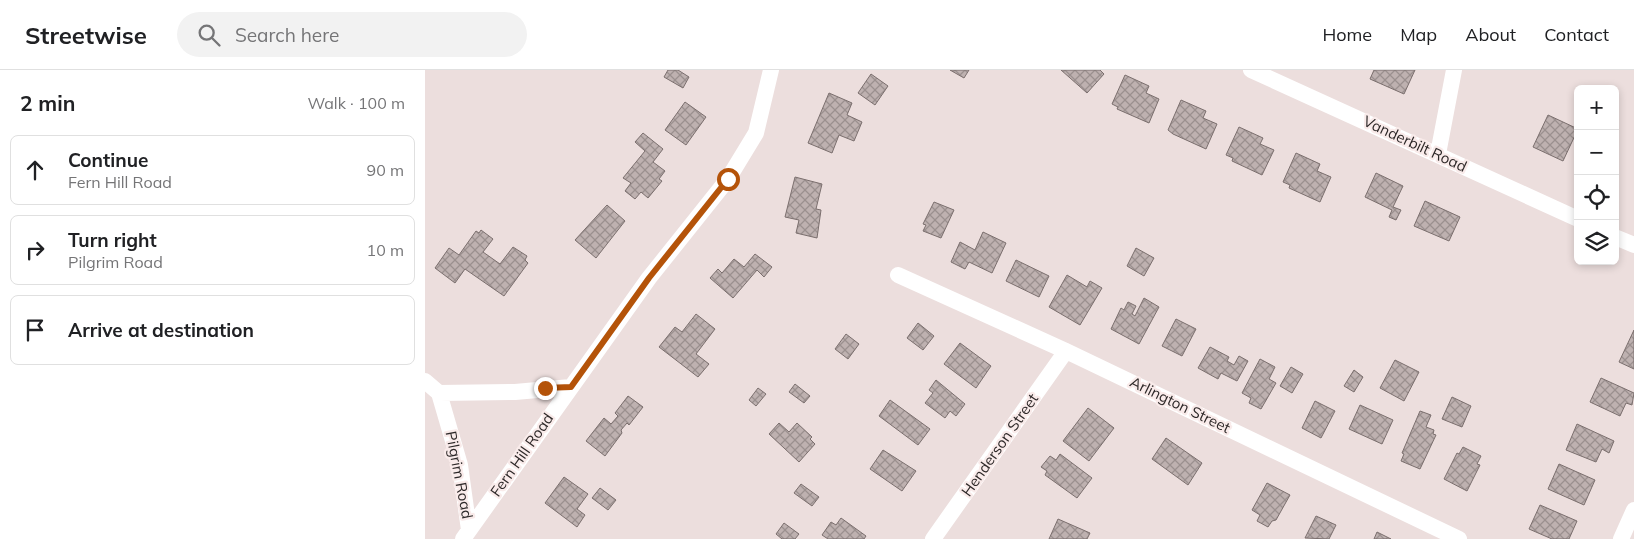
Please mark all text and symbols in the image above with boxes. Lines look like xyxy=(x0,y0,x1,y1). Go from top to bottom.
search box xyxy=(177,12,527,57)
text: Streetwise xyxy=(25,20,147,50)
icon: search xyxy=(195,21,223,49)
text: Search here xyxy=(235,23,339,47)
text: Home xyxy=(1322,23,1372,46)
text: Map xyxy=(1400,23,1437,46)
text: About xyxy=(1465,23,1516,46)
text: Contact xyxy=(1544,23,1609,46)
map controls xyxy=(1574,85,1619,265)
button: + xyxy=(1574,85,1619,130)
text: 2 min xyxy=(20,90,75,116)
text: Walk · 100 m xyxy=(307,93,405,113)
street label: Vanderbilt Road xyxy=(1360,111,1470,176)
button: − xyxy=(1574,130,1619,175)
text: Continue xyxy=(68,148,148,172)
icon: ahead xyxy=(21,156,49,184)
text: 90 m xyxy=(367,160,404,180)
route start xyxy=(717,168,740,191)
text: Fern Hill Road xyxy=(68,172,172,192)
button: locate xyxy=(1574,175,1619,220)
button: layers xyxy=(1574,220,1619,265)
text: Turn right xyxy=(68,228,157,252)
icon: right xyxy=(21,236,49,264)
text: 10 m xyxy=(367,240,404,260)
text: Pilgrim Road xyxy=(68,252,163,272)
icon: arrive xyxy=(21,316,49,344)
text: Arrive at destination xyxy=(68,318,254,342)
street label: Arlington Street xyxy=(1127,372,1234,437)
route end xyxy=(534,377,557,400)
street label: Henderson Street xyxy=(957,390,1042,500)
street label: Fern Hill Road xyxy=(486,409,557,500)
street label: Pilgrim Road xyxy=(442,429,477,520)

